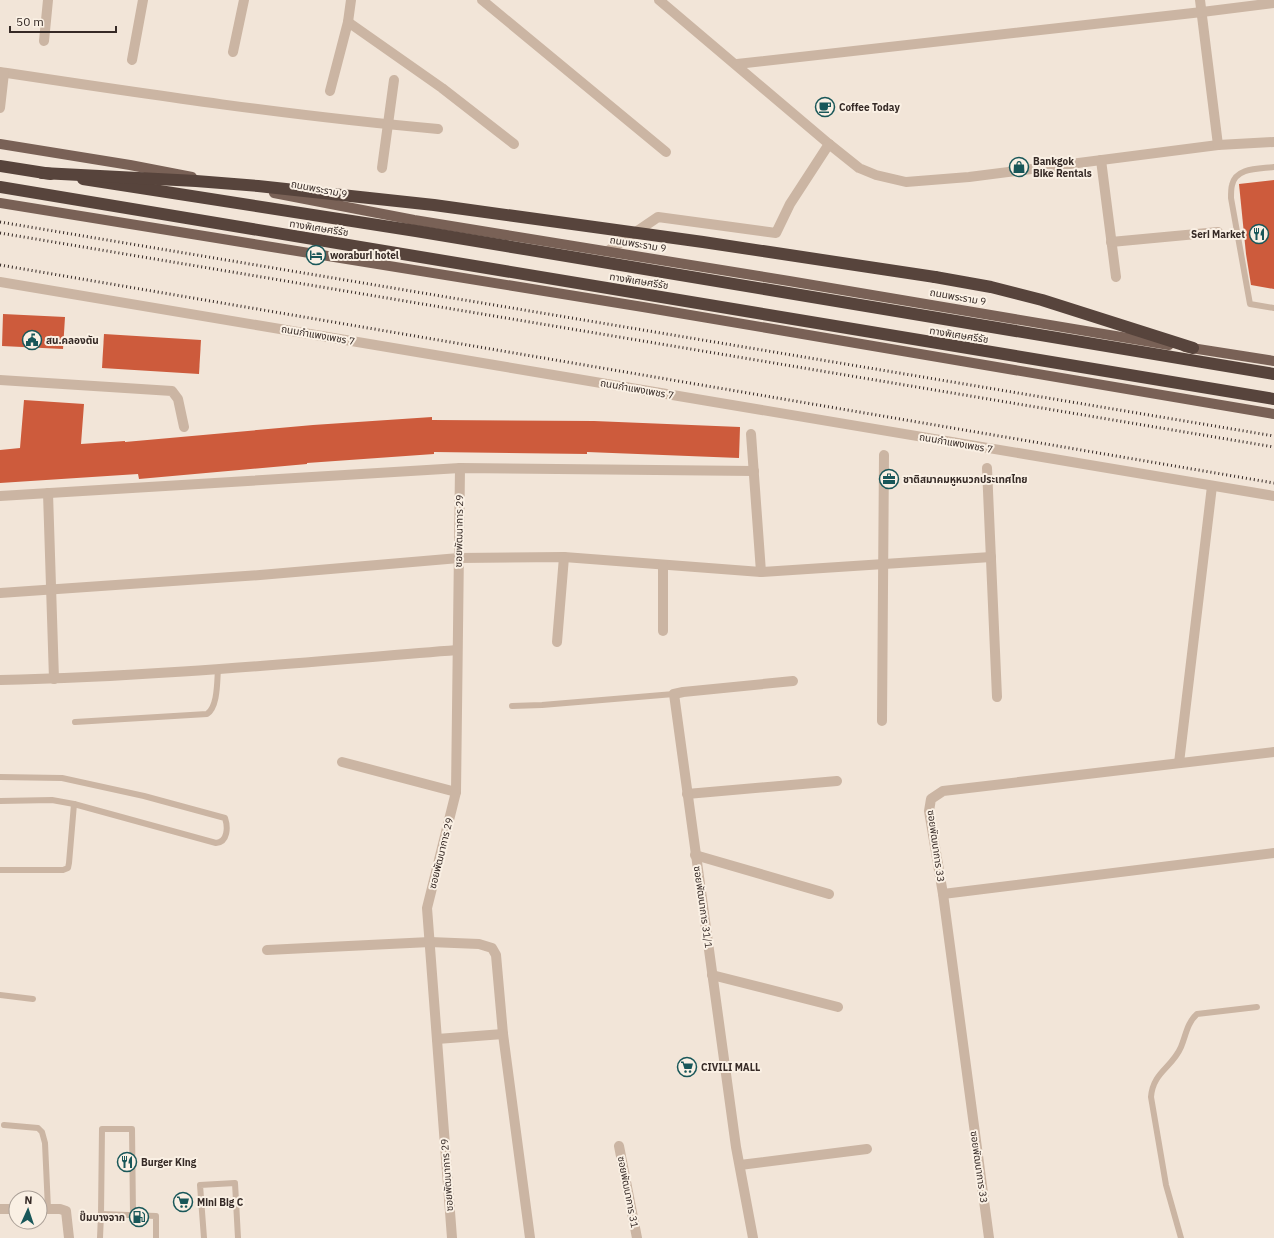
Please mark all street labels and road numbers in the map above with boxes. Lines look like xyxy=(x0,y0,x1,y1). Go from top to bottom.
street label: ถนนพระราม 9 xyxy=(290,177,348,201)
street label: ทางพิเศษศรีรัช xyxy=(289,217,349,239)
street label: ถนนพระราม 9 xyxy=(609,233,667,255)
street label: ทางพิเศษศรีรัช xyxy=(609,270,669,292)
street label: ถนนพระราม 9 xyxy=(929,286,987,308)
street label: ถนนกำแพงเพชร 7 xyxy=(280,322,356,348)
street label: ทางพิเศษศรีรัช xyxy=(929,324,989,346)
street label: ถนนกำแพงเพชร 7 xyxy=(599,376,675,402)
street label: ถนนกำแพงเพชร 7 xyxy=(918,430,994,456)
street label: ซอยพัฒนาการ 29 xyxy=(452,495,466,567)
street label: ซอยพัฒนาการ 33 xyxy=(925,809,947,883)
street label: ซอยพัฒนาการ 29 xyxy=(426,816,456,890)
street label: ซอยพัฒนาการ 31/1 xyxy=(691,865,715,949)
street label: ซอยพัฒนาการ 33 xyxy=(968,1130,990,1204)
street label: ซอยพัฒนาการ 29 xyxy=(438,1138,456,1212)
street label: ซอยพัฒนาการ 31 xyxy=(615,1155,641,1229)

